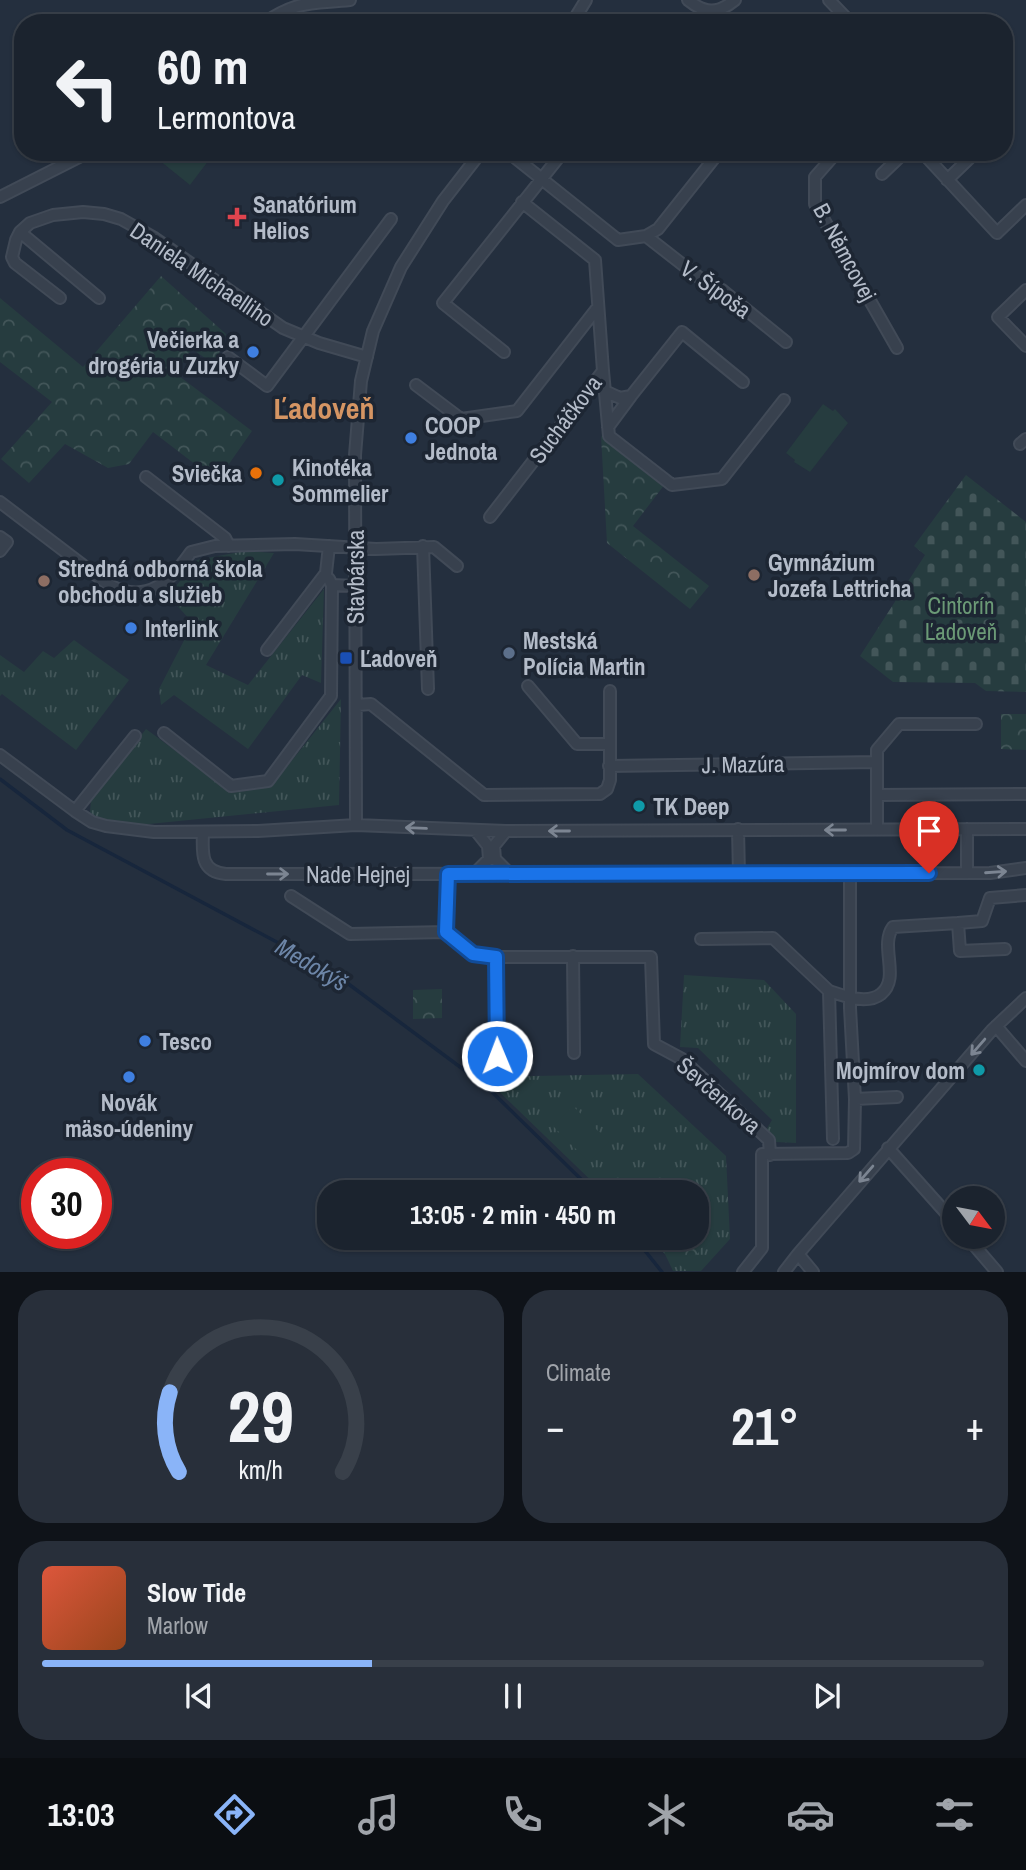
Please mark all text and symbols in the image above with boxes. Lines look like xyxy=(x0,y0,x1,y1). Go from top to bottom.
text: 60 m xyxy=(157,33,249,99)
icon: left xyxy=(42,42,133,133)
text: Lermontova xyxy=(157,96,296,139)
place label: Sanatórium Helios xyxy=(253,189,357,246)
street label: B. Němcovej xyxy=(806,198,884,306)
marker: Sanatórium Helios xyxy=(227,207,247,227)
street label: Daniela Michaelliho xyxy=(124,215,280,333)
street label: V. Šípoša xyxy=(674,253,758,325)
place label: Večierka a drogéria u Zuzky xyxy=(88,324,240,381)
marker: Večierka a drogéria u Zuzky xyxy=(245,344,261,360)
street label: Sucháčkova xyxy=(522,368,609,469)
district label: Ľadoveň xyxy=(273,388,375,428)
place label: COOP Jednota xyxy=(425,410,498,467)
marker: COOP Jednota xyxy=(403,430,419,446)
place label: Kinotéka Sommelier xyxy=(292,452,389,509)
place label: Sviečka xyxy=(172,458,243,489)
marker: Sviečka xyxy=(248,465,264,481)
marker: Kinotéka Sommelier xyxy=(270,472,286,488)
street label: Stavbárska xyxy=(340,529,371,624)
place label: Gymnázium Jozefa Lettricha xyxy=(768,547,912,604)
place label: Stredná odborná škola obchodu a služieb xyxy=(58,553,263,610)
marker: Gymnázium Jozefa Lettricha xyxy=(746,567,762,583)
marker: Stredná odborná škola obchodu a služieb xyxy=(36,573,52,589)
park label: Cintorín Ľadoveň xyxy=(925,590,997,647)
place label: Interlink xyxy=(145,613,219,644)
marker: Interlink xyxy=(123,620,139,636)
place label: Mestská Polícia Martin xyxy=(523,625,646,682)
place label: Ľadoveň xyxy=(360,643,438,674)
marker: Mestská Polícia Martin xyxy=(501,645,517,661)
marker: Ľadoveň xyxy=(338,650,354,666)
street label: J. Mazúra xyxy=(701,748,785,780)
place label: TK Deep xyxy=(653,791,730,822)
marker: TK Deep xyxy=(631,798,647,814)
pin xyxy=(899,801,959,873)
icon: arrive xyxy=(910,812,948,850)
one-way arrow xyxy=(405,822,428,835)
one-way arrow xyxy=(824,823,847,837)
one-way arrow xyxy=(548,824,571,838)
street label: Nade Hejnej xyxy=(306,859,410,890)
one-way arrow xyxy=(984,865,1006,878)
one-way arrow xyxy=(266,867,289,881)
water label: Medokýš xyxy=(270,930,354,998)
position arrow xyxy=(460,1019,534,1093)
place label: Tesco xyxy=(159,1026,212,1057)
marker: Tesco xyxy=(137,1033,153,1049)
one-way arrow xyxy=(970,1037,986,1055)
street label: Ševčenkova xyxy=(670,1050,768,1141)
place label: Mojmírov dom xyxy=(836,1055,965,1086)
marker: Mojmírov dom xyxy=(971,1062,987,1078)
marker: Novák mäso-údeniny xyxy=(121,1069,137,1085)
place label: Novák mäso-údeniny xyxy=(65,1087,193,1144)
speed limit sign: 30 xyxy=(21,1158,112,1249)
one-way arrow xyxy=(858,1165,874,1183)
north arrow xyxy=(942,1186,1004,1250)
map controls xyxy=(942,1186,1005,1249)
text: 13:05 · 2 min · 450 m xyxy=(410,1197,616,1232)
text: Climate xyxy=(546,1357,611,1388)
text: 29 xyxy=(228,1368,294,1466)
text: 21° xyxy=(731,1391,799,1461)
text: − xyxy=(546,1401,564,1452)
text: + xyxy=(966,1401,984,1452)
text: km/h xyxy=(239,1453,283,1487)
text: Slow Tide xyxy=(147,1575,246,1610)
text: Marlow xyxy=(147,1610,208,1641)
icon: previous xyxy=(180,1677,218,1715)
icon: pause xyxy=(494,1677,532,1715)
icon: next xyxy=(808,1677,846,1715)
icon: directions xyxy=(210,1790,259,1839)
icon: music xyxy=(354,1790,403,1839)
icon: phone xyxy=(498,1790,547,1839)
icon: climate xyxy=(642,1790,691,1839)
icon: car xyxy=(786,1790,835,1839)
icon: filters xyxy=(930,1790,979,1839)
text: 13:03 xyxy=(47,1793,115,1836)

